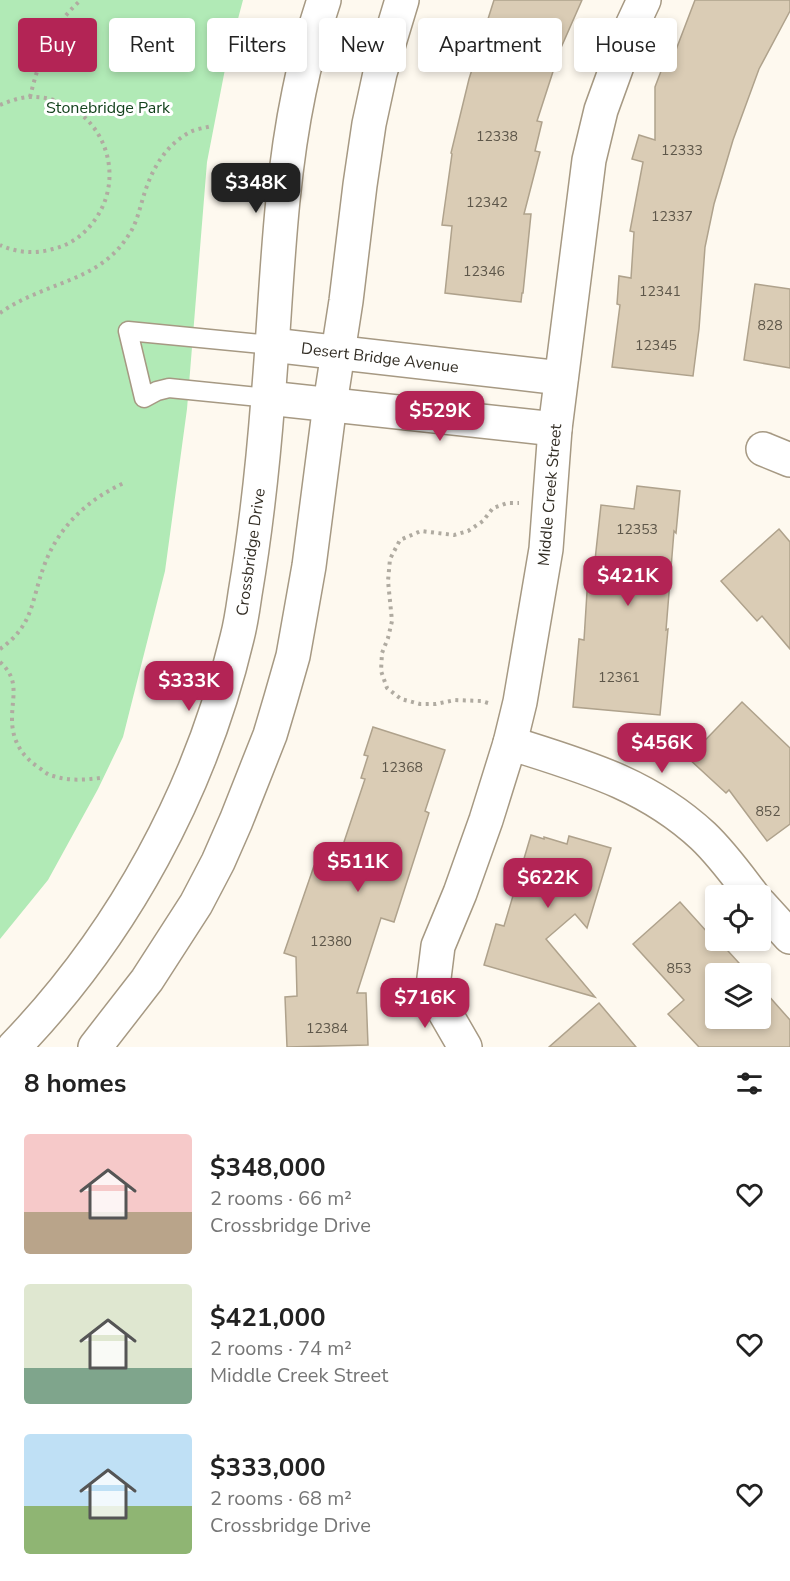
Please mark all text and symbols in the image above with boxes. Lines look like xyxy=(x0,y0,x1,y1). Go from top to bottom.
chip: Buy xyxy=(18,18,97,72)
chip: Rent xyxy=(109,18,195,72)
chip: Filters xyxy=(207,18,307,72)
chip: New xyxy=(319,18,406,72)
chip: Apartment xyxy=(418,18,562,72)
chip: House xyxy=(574,18,677,72)
park label: Stonebridge Park xyxy=(46,97,171,119)
house number: 12338 xyxy=(476,127,518,146)
house number: 12333 xyxy=(661,141,703,160)
pin: $348K xyxy=(214,163,298,214)
text: $348K xyxy=(225,169,287,196)
house number: 12342 xyxy=(466,193,508,212)
house number: 12337 xyxy=(651,207,693,226)
house number: 12346 xyxy=(463,262,505,281)
house number: 12341 xyxy=(639,282,681,301)
house number: 828 xyxy=(757,316,783,335)
house number: 12345 xyxy=(635,336,677,355)
street label: Desert Bridge Avenue xyxy=(300,337,460,379)
pin: $529K xyxy=(398,391,482,442)
text: $529K xyxy=(409,397,471,424)
street label: Middle Creek Street xyxy=(533,423,567,567)
street label: Crossbridge Drive xyxy=(231,487,271,617)
house number: 12353 xyxy=(616,520,658,539)
pin: $421K xyxy=(586,556,670,607)
text: $421K xyxy=(597,562,659,589)
pin: $333K xyxy=(147,661,231,712)
text: $333K xyxy=(158,667,220,694)
house number: 12361 xyxy=(598,668,640,687)
pin: $456K xyxy=(620,723,704,774)
text: $456K xyxy=(631,729,693,756)
house number: 12368 xyxy=(381,758,423,777)
house number: 852 xyxy=(755,802,781,821)
pin: $511K xyxy=(316,842,400,893)
text: $511K xyxy=(327,848,389,875)
pin: $622K xyxy=(506,858,590,909)
text: $622K xyxy=(517,864,579,891)
map controls xyxy=(705,885,771,1029)
button: locate xyxy=(705,885,771,951)
house number: 12380 xyxy=(310,932,352,951)
house number: 853 xyxy=(666,959,692,978)
button: layers xyxy=(705,963,771,1029)
pin: $716K xyxy=(383,978,467,1029)
text: $716K xyxy=(394,984,456,1011)
house number: 12384 xyxy=(306,1019,348,1038)
text: 8 homes xyxy=(24,1066,126,1101)
icon: filters xyxy=(733,1067,766,1100)
text: $348,000 xyxy=(210,1150,326,1185)
icon: home xyxy=(72,1158,144,1230)
icon: heart xyxy=(733,1178,766,1211)
text: 2 rooms · 66 m² xyxy=(210,1185,352,1212)
text: Crossbridge Drive xyxy=(210,1212,371,1239)
text: $421,000 xyxy=(210,1300,326,1335)
icon: home xyxy=(72,1308,144,1380)
icon: heart xyxy=(733,1328,766,1361)
text: 2 rooms · 74 m² xyxy=(210,1335,352,1362)
text: Middle Creek Street xyxy=(210,1362,388,1389)
text: $333,000 xyxy=(210,1450,326,1485)
icon: home xyxy=(72,1458,144,1530)
icon: heart xyxy=(733,1478,766,1511)
text: 2 rooms · 68 m² xyxy=(210,1485,352,1512)
text: Crossbridge Drive xyxy=(210,1512,371,1539)

